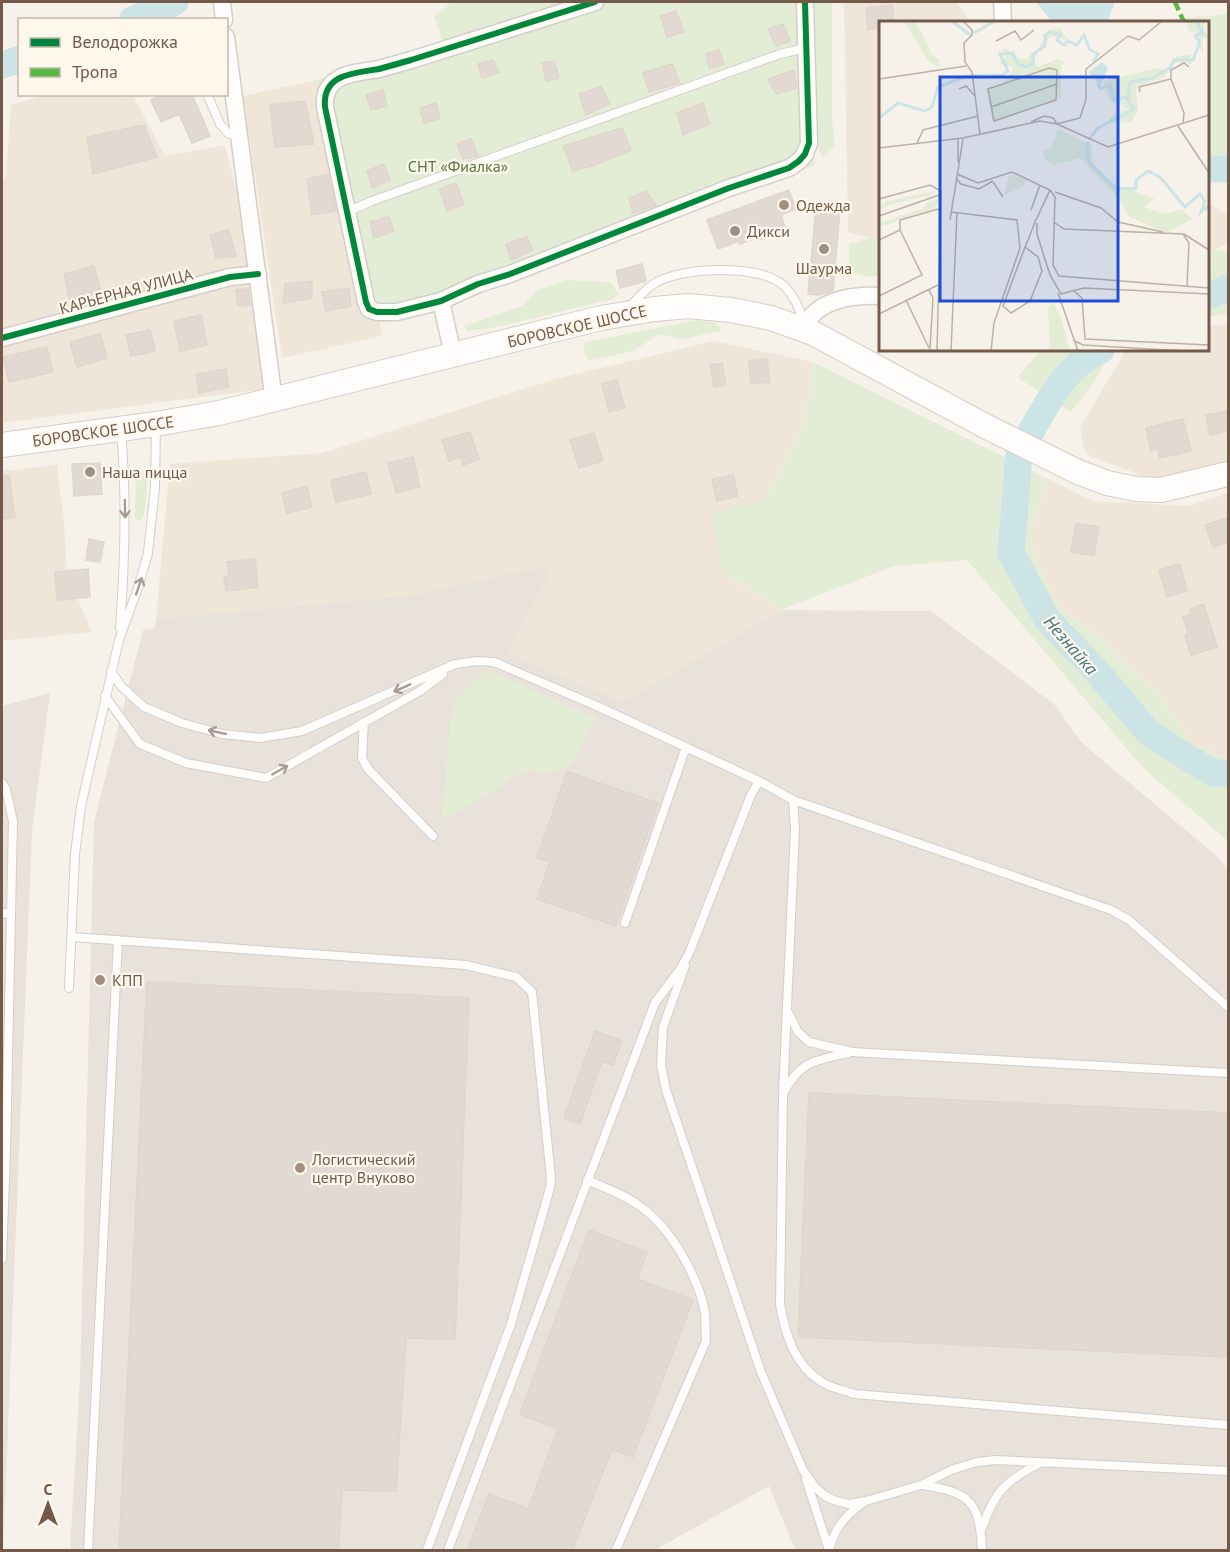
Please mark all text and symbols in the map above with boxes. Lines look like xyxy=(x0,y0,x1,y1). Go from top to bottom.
legend xyxy=(18,18,228,96)
inset map xyxy=(879,21,1209,351)
text: Велодорожка xyxy=(72,30,178,53)
text: Тропа xyxy=(72,60,118,83)
park label: СНТ «Фиалка» xyxy=(408,156,509,176)
place label: Одежда xyxy=(796,195,851,215)
marker: Одежда xyxy=(777,198,791,212)
place label: Дикси xyxy=(747,221,790,241)
marker: Дикси xyxy=(728,224,742,238)
marker: Шаурма xyxy=(817,242,831,256)
place label: Шаурма xyxy=(796,258,852,278)
street label: КАРЬЕРНАЯ УЛИЦА xyxy=(57,263,195,318)
street label: БОРОВСКОЕ ШОССЕ xyxy=(505,300,649,352)
street label: БОРОВСКОЕ ШОССЕ xyxy=(31,411,175,451)
place label: Наша пицца xyxy=(102,462,187,482)
marker: Наша пицца xyxy=(83,465,97,479)
one-way arrow xyxy=(120,498,131,518)
one-way arrow xyxy=(134,576,145,595)
water label: Незнайка xyxy=(1039,611,1103,680)
one-way arrow xyxy=(393,683,411,694)
one-way arrow xyxy=(208,726,227,738)
one-way arrow xyxy=(271,764,288,776)
place label: КПП xyxy=(112,970,143,990)
marker: КПП xyxy=(93,973,107,987)
place label: Логистический центр Внуково xyxy=(311,1149,415,1187)
marker: Логистический центр Внуково xyxy=(293,1161,307,1175)
north arrow xyxy=(18,1474,78,1534)
text: С xyxy=(44,1479,53,1499)

